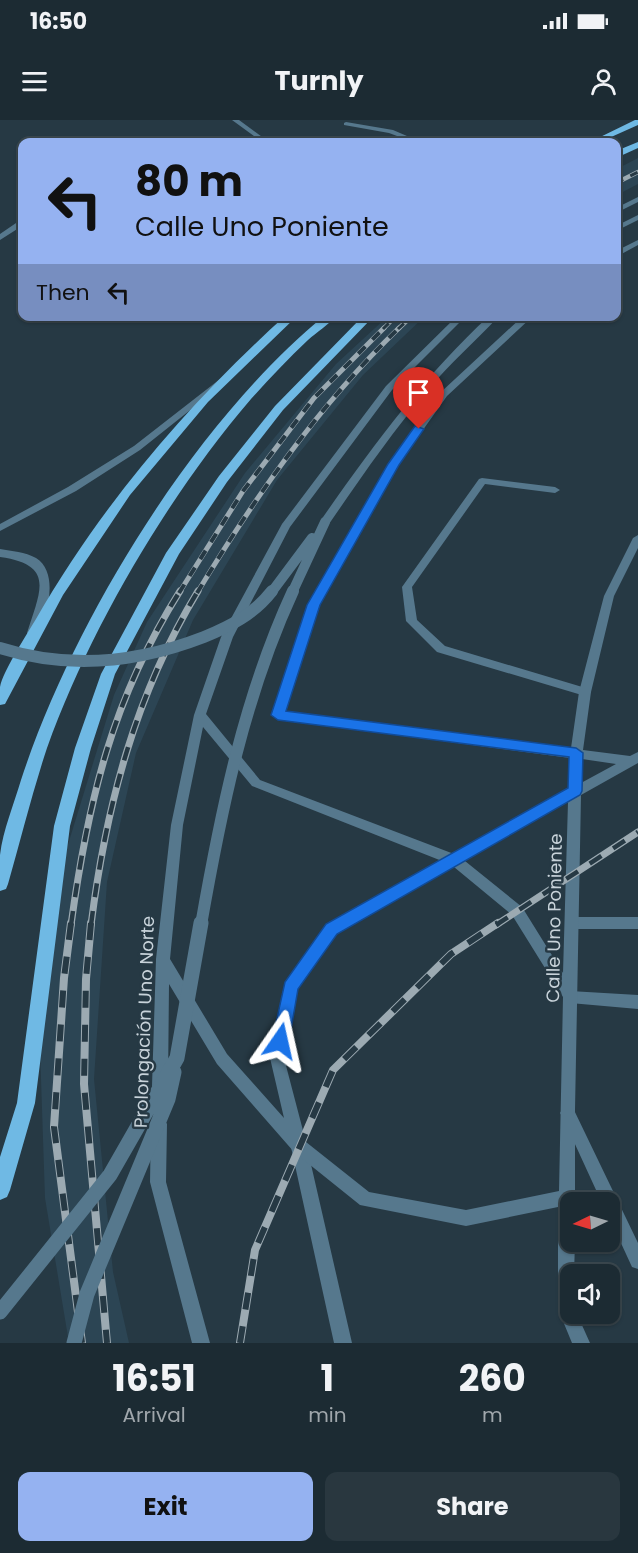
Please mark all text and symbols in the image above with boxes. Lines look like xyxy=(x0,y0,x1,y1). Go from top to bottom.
text: 16:50 xyxy=(30,6,87,37)
text: Turnly xyxy=(275,62,363,99)
icon: menu xyxy=(18,65,51,98)
icon: person xyxy=(587,65,620,98)
text: 80 m xyxy=(135,152,243,211)
icon: left xyxy=(36,162,114,240)
text: Calle Uno Poniente xyxy=(135,208,389,245)
icon: left xyxy=(102,276,135,309)
text: Then xyxy=(36,277,90,308)
pin xyxy=(393,367,444,429)
icon: arrive xyxy=(402,376,435,409)
street label: Calle Uno Poniente xyxy=(540,833,568,1003)
street label: Prolongación Uno Norte xyxy=(128,915,160,1129)
position arrow xyxy=(248,1009,312,1073)
north arrow xyxy=(560,1192,620,1252)
map controls xyxy=(560,1192,620,1324)
button: sound xyxy=(560,1264,620,1324)
text: 16:51 xyxy=(112,1353,196,1404)
text: 1 xyxy=(321,1353,334,1404)
text: 260 xyxy=(459,1353,526,1404)
text: Arrival xyxy=(123,1401,186,1429)
text: min xyxy=(308,1401,347,1429)
text: m xyxy=(482,1401,503,1429)
button: Exit xyxy=(18,1472,313,1541)
button: Share xyxy=(325,1472,620,1541)

